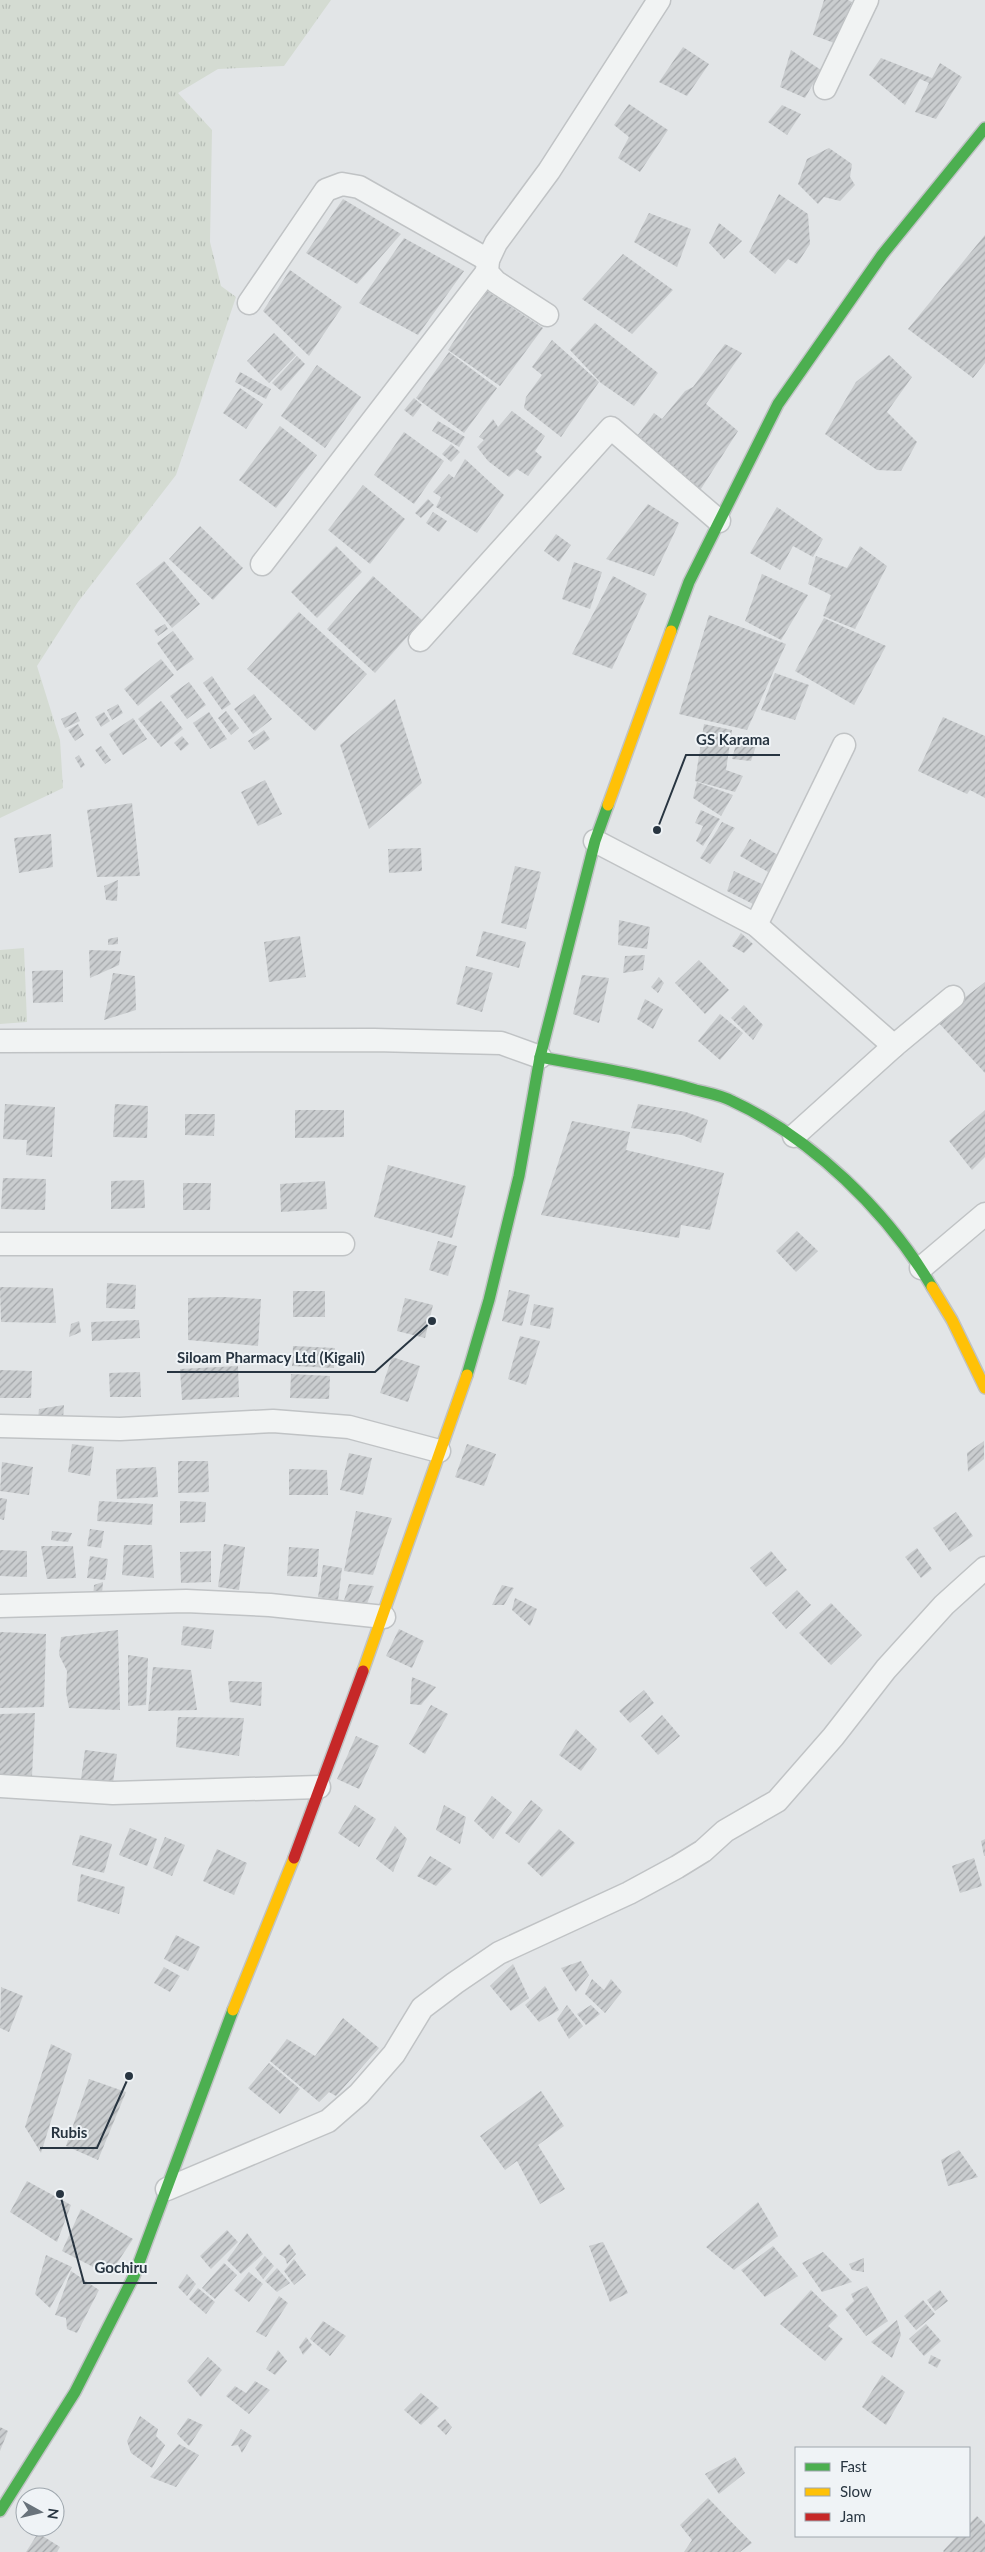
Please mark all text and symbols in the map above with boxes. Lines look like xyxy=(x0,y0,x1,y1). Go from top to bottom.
callout: GS Karama xyxy=(686,725,780,755)
text: GS Karama xyxy=(696,730,770,748)
callout: Siloam Pharmacy Ltd (Kigali) xyxy=(167,1342,375,1372)
text: Siloam Pharmacy Ltd (Kigali) xyxy=(177,1348,365,1366)
callout: Rubis xyxy=(40,2118,97,2148)
text: Rubis xyxy=(51,2123,88,2141)
callout: Gochiru xyxy=(84,2253,157,2283)
text: Gochiru xyxy=(95,2258,147,2276)
legend xyxy=(795,2447,970,2537)
text: Fast xyxy=(840,2457,867,2475)
text: Slow xyxy=(840,2482,872,2500)
north arrow xyxy=(15,2487,65,2537)
text: N xyxy=(44,2507,63,2520)
text: Jam xyxy=(840,2507,866,2525)

